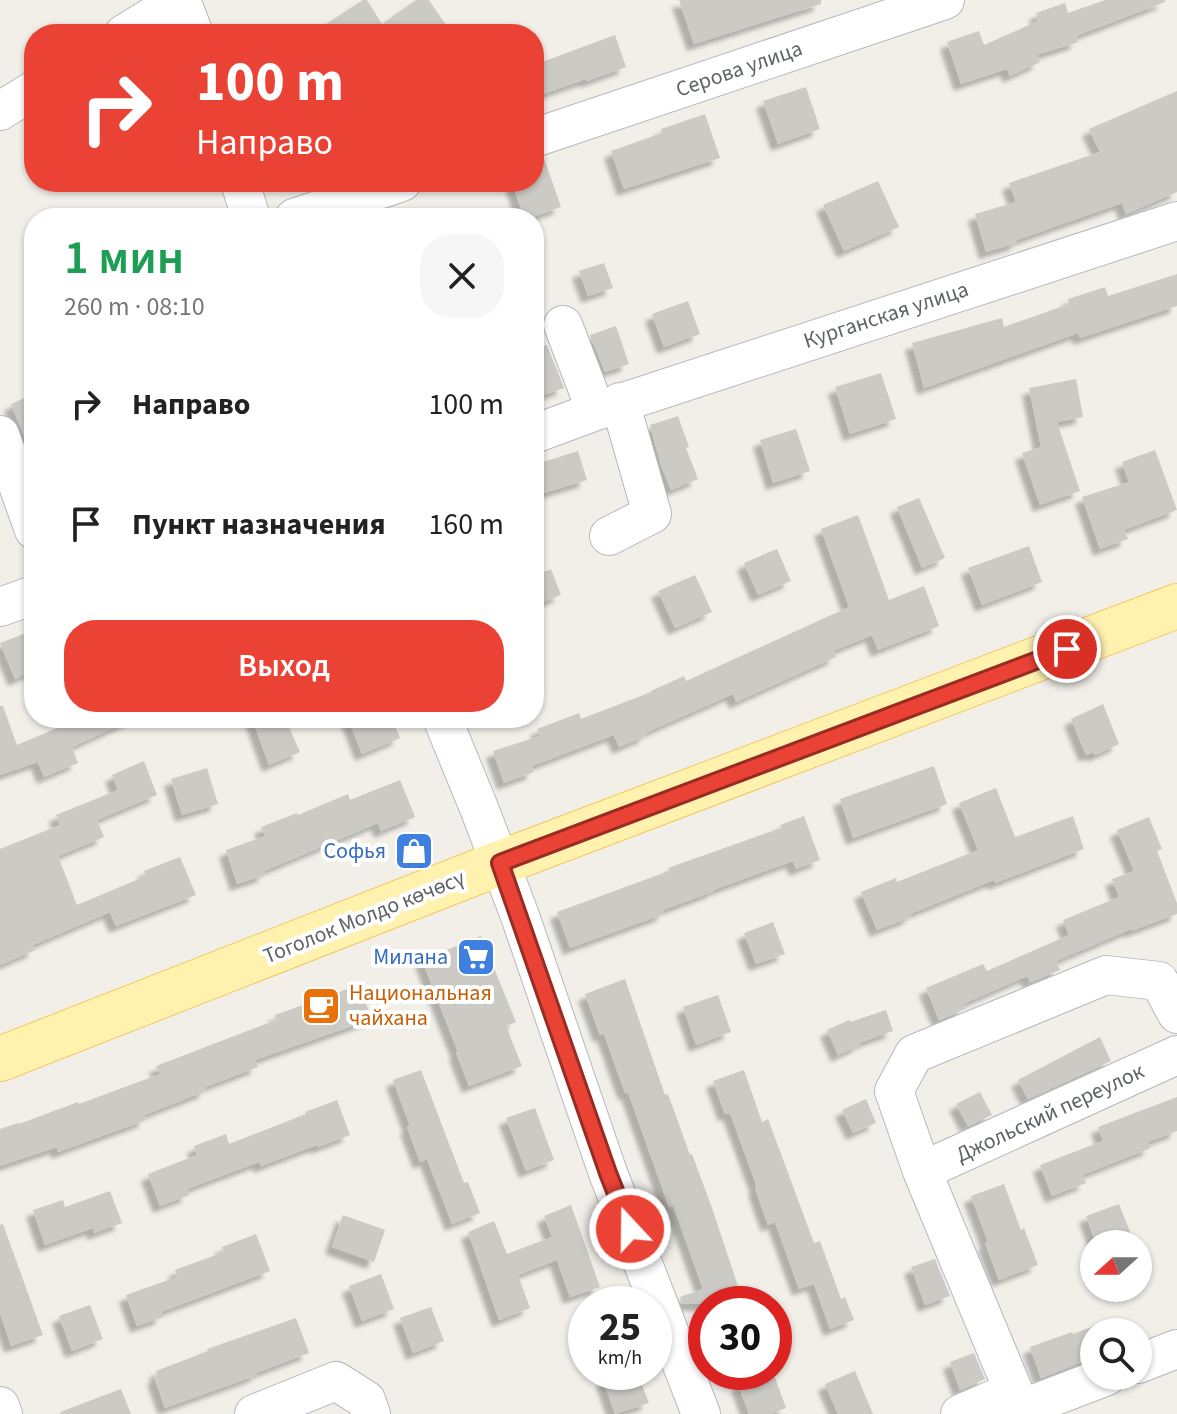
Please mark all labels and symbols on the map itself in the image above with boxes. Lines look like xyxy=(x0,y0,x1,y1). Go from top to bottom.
street label: Серова улица xyxy=(671,32,807,106)
street label: Курганская улица xyxy=(799,273,973,357)
pin xyxy=(1033,615,1101,683)
shop icon: Софья xyxy=(393,830,435,872)
place label: Софья xyxy=(323,835,386,867)
street label: Тоголок Молдо көчөсү xyxy=(258,862,470,972)
supermarket icon: Милана xyxy=(455,936,497,978)
place label: Милана xyxy=(373,941,448,973)
place label: Национальная чайхана xyxy=(349,977,492,1034)
cafe icon: Национальная чайхана xyxy=(300,985,342,1027)
street label: Джольский переулок xyxy=(951,1055,1149,1171)
position arrow xyxy=(588,1187,672,1271)
north arrow xyxy=(1080,1230,1152,1302)
speed limit sign: 30 xyxy=(688,1286,792,1390)

